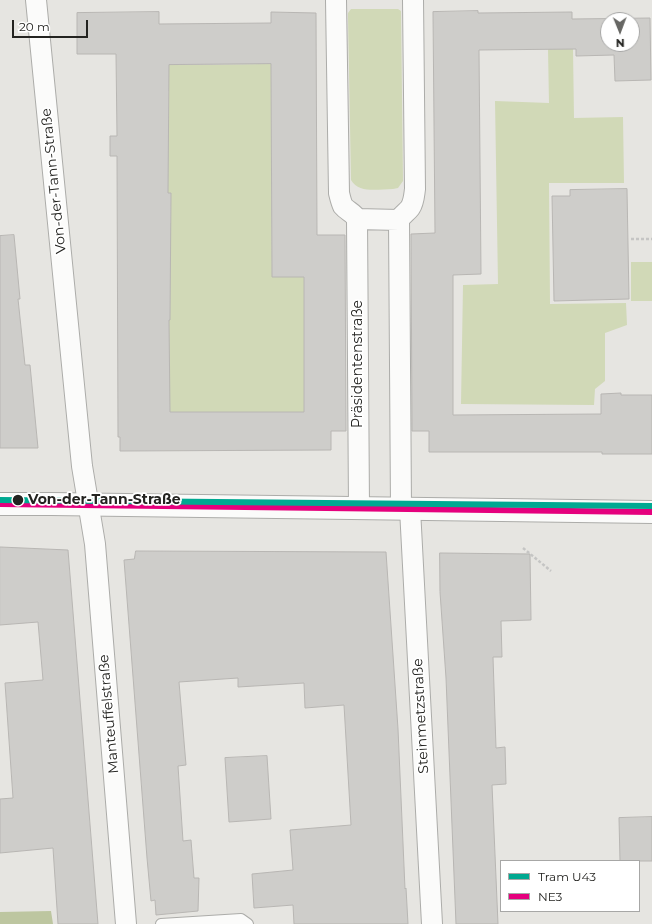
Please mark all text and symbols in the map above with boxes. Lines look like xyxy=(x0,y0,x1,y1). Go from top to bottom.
scale bar xyxy=(14,12,90,38)
north arrow xyxy=(600,12,640,52)
text: 20 m xyxy=(19,19,50,34)
text: N xyxy=(616,36,625,50)
street label: Von-der-Tann-Straße xyxy=(38,107,70,255)
street label: Präsidentenstraße xyxy=(350,300,366,428)
place label: Von-der-Tann-Straße xyxy=(28,492,181,508)
marker: Von-der-Tann-Straße xyxy=(11,493,25,507)
street label: Manteuffelstraße xyxy=(95,654,123,774)
street label: Steinmetzstraße xyxy=(410,658,432,774)
legend xyxy=(500,860,640,912)
text: Tram U43 xyxy=(538,869,596,884)
text: NE3 xyxy=(538,889,562,904)

